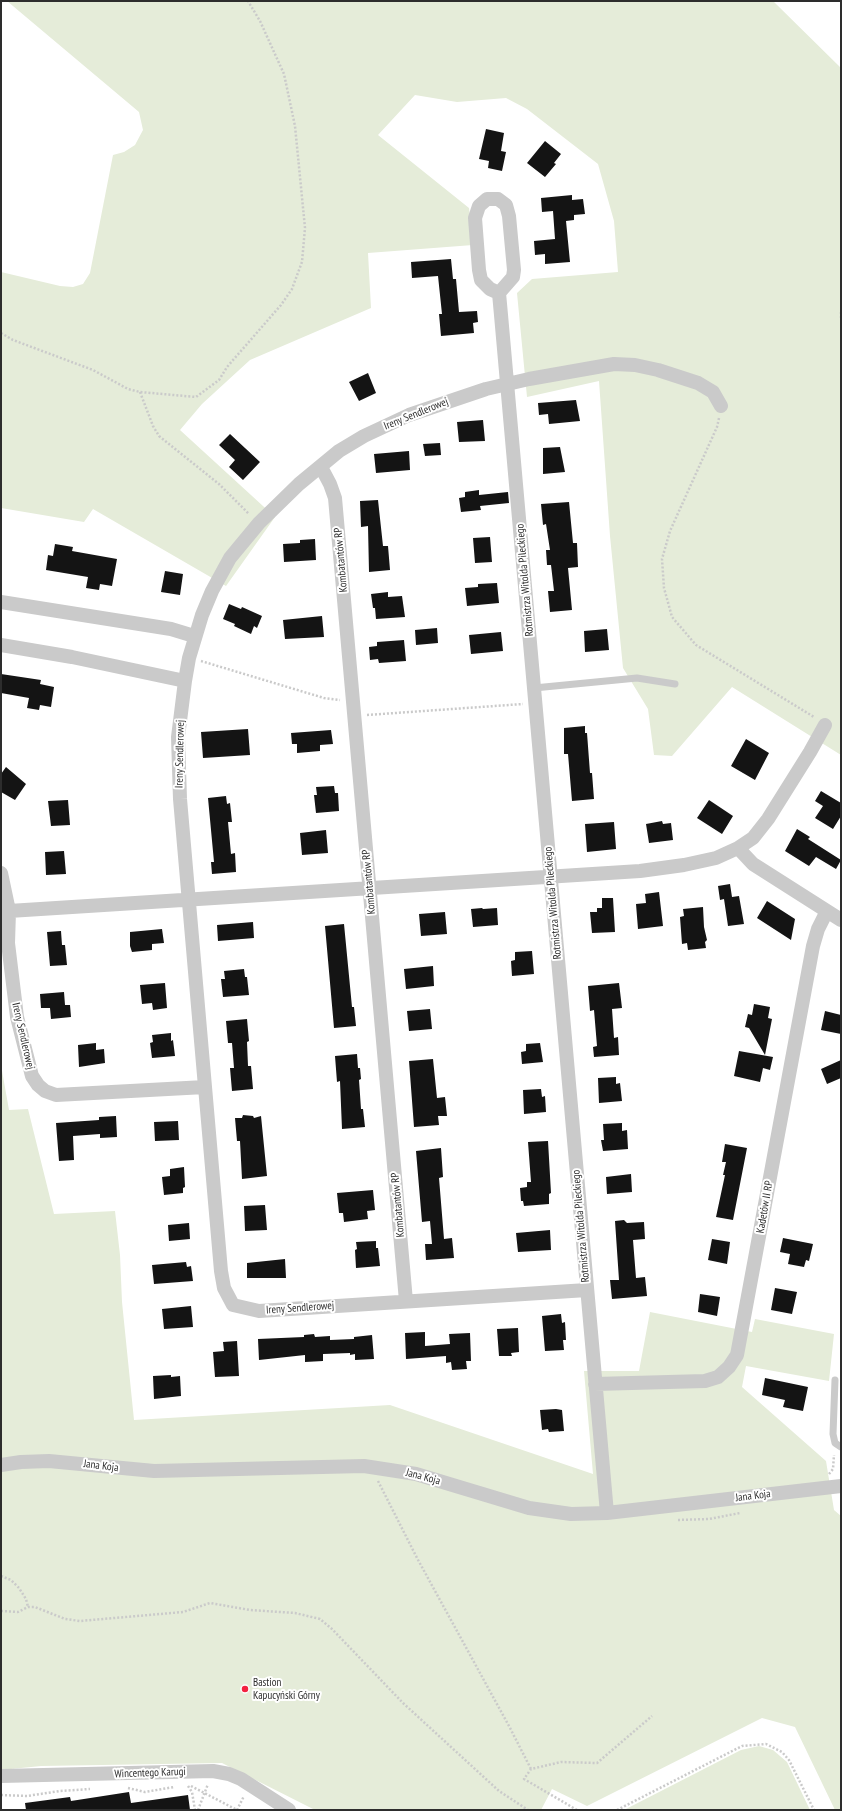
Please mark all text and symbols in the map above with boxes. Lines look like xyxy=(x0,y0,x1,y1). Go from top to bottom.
street label: Ireny Sendlerowej xyxy=(382,395,450,433)
street label: Rotmistrza Witolda Pileckiego xyxy=(513,523,537,637)
street label: Kombatantów RP xyxy=(332,527,350,593)
street label: Ireny Sendlerowej xyxy=(173,720,187,788)
street label: Rotmistrza Witolda Pileckiego xyxy=(541,846,565,960)
street label: Kombatantów RP xyxy=(360,849,378,915)
street label: Ireny Sendlerowej xyxy=(9,1001,37,1071)
street label: Rotmistrza Witolda Pileckiego xyxy=(569,1169,593,1283)
street label: Kombatantów RP xyxy=(389,1172,407,1238)
street label: Kadetów II RP xyxy=(754,1180,776,1234)
street label: Ireny Sendlerowej xyxy=(265,1299,335,1317)
street label: Jana Koja xyxy=(83,1457,119,1475)
street label: Jana Koja xyxy=(404,1466,442,1488)
street label: Jana Koja xyxy=(735,1487,771,1505)
place label: Bastion Kapucyński Górny xyxy=(253,1676,320,1702)
marker: Bastion Kapucyński Górny xyxy=(240,1684,250,1694)
street label: Wincentego Karugi xyxy=(114,1765,186,1781)

